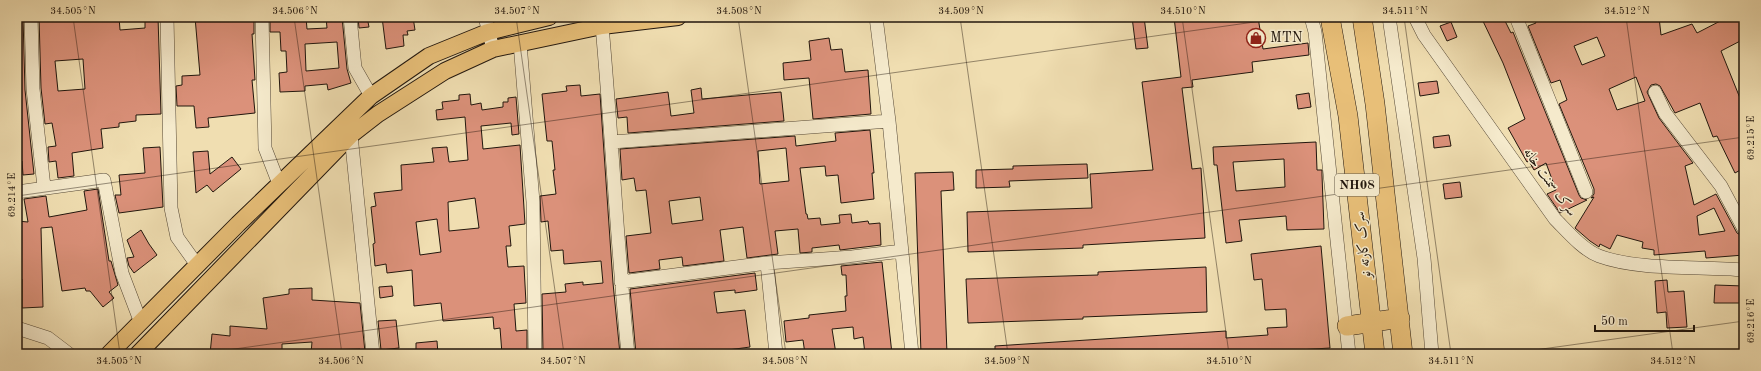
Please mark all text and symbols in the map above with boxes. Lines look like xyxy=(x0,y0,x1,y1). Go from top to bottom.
text: 34.505°N xyxy=(50,6,96,16)
text: 34.506°N xyxy=(272,6,318,16)
text: 34.507°N xyxy=(494,6,540,16)
text: 34.508°N xyxy=(716,6,762,16)
text: 34.509°N xyxy=(938,6,984,16)
text: 34.510°N xyxy=(1160,6,1206,16)
text: 34.511°N xyxy=(1382,6,1428,16)
text: 34.512°N xyxy=(1604,6,1650,16)
shop icon: MTN xyxy=(1245,27,1267,49)
place label: MTN xyxy=(1270,31,1303,45)
text: 69.215°E xyxy=(1746,116,1756,160)
street label: سرک سمنت خانه xyxy=(1519,145,1579,220)
text: 69.214°E xyxy=(7,173,17,217)
road number: NH08 xyxy=(1335,174,1379,196)
street label: سرک کارته نو xyxy=(1352,211,1376,281)
text: 69.216°E xyxy=(1746,299,1756,343)
scale bar xyxy=(1595,307,1694,333)
text: 50 m xyxy=(1601,315,1628,328)
text: 34.505°N xyxy=(96,356,142,366)
text: 34.506°N xyxy=(318,356,364,366)
text: 34.507°N xyxy=(540,356,586,366)
text: 34.508°N xyxy=(762,356,808,366)
text: 34.509°N xyxy=(984,356,1030,366)
text: 34.510°N xyxy=(1206,356,1252,366)
text: 34.511°N xyxy=(1428,356,1474,366)
text: 34.512°N xyxy=(1650,356,1696,366)

